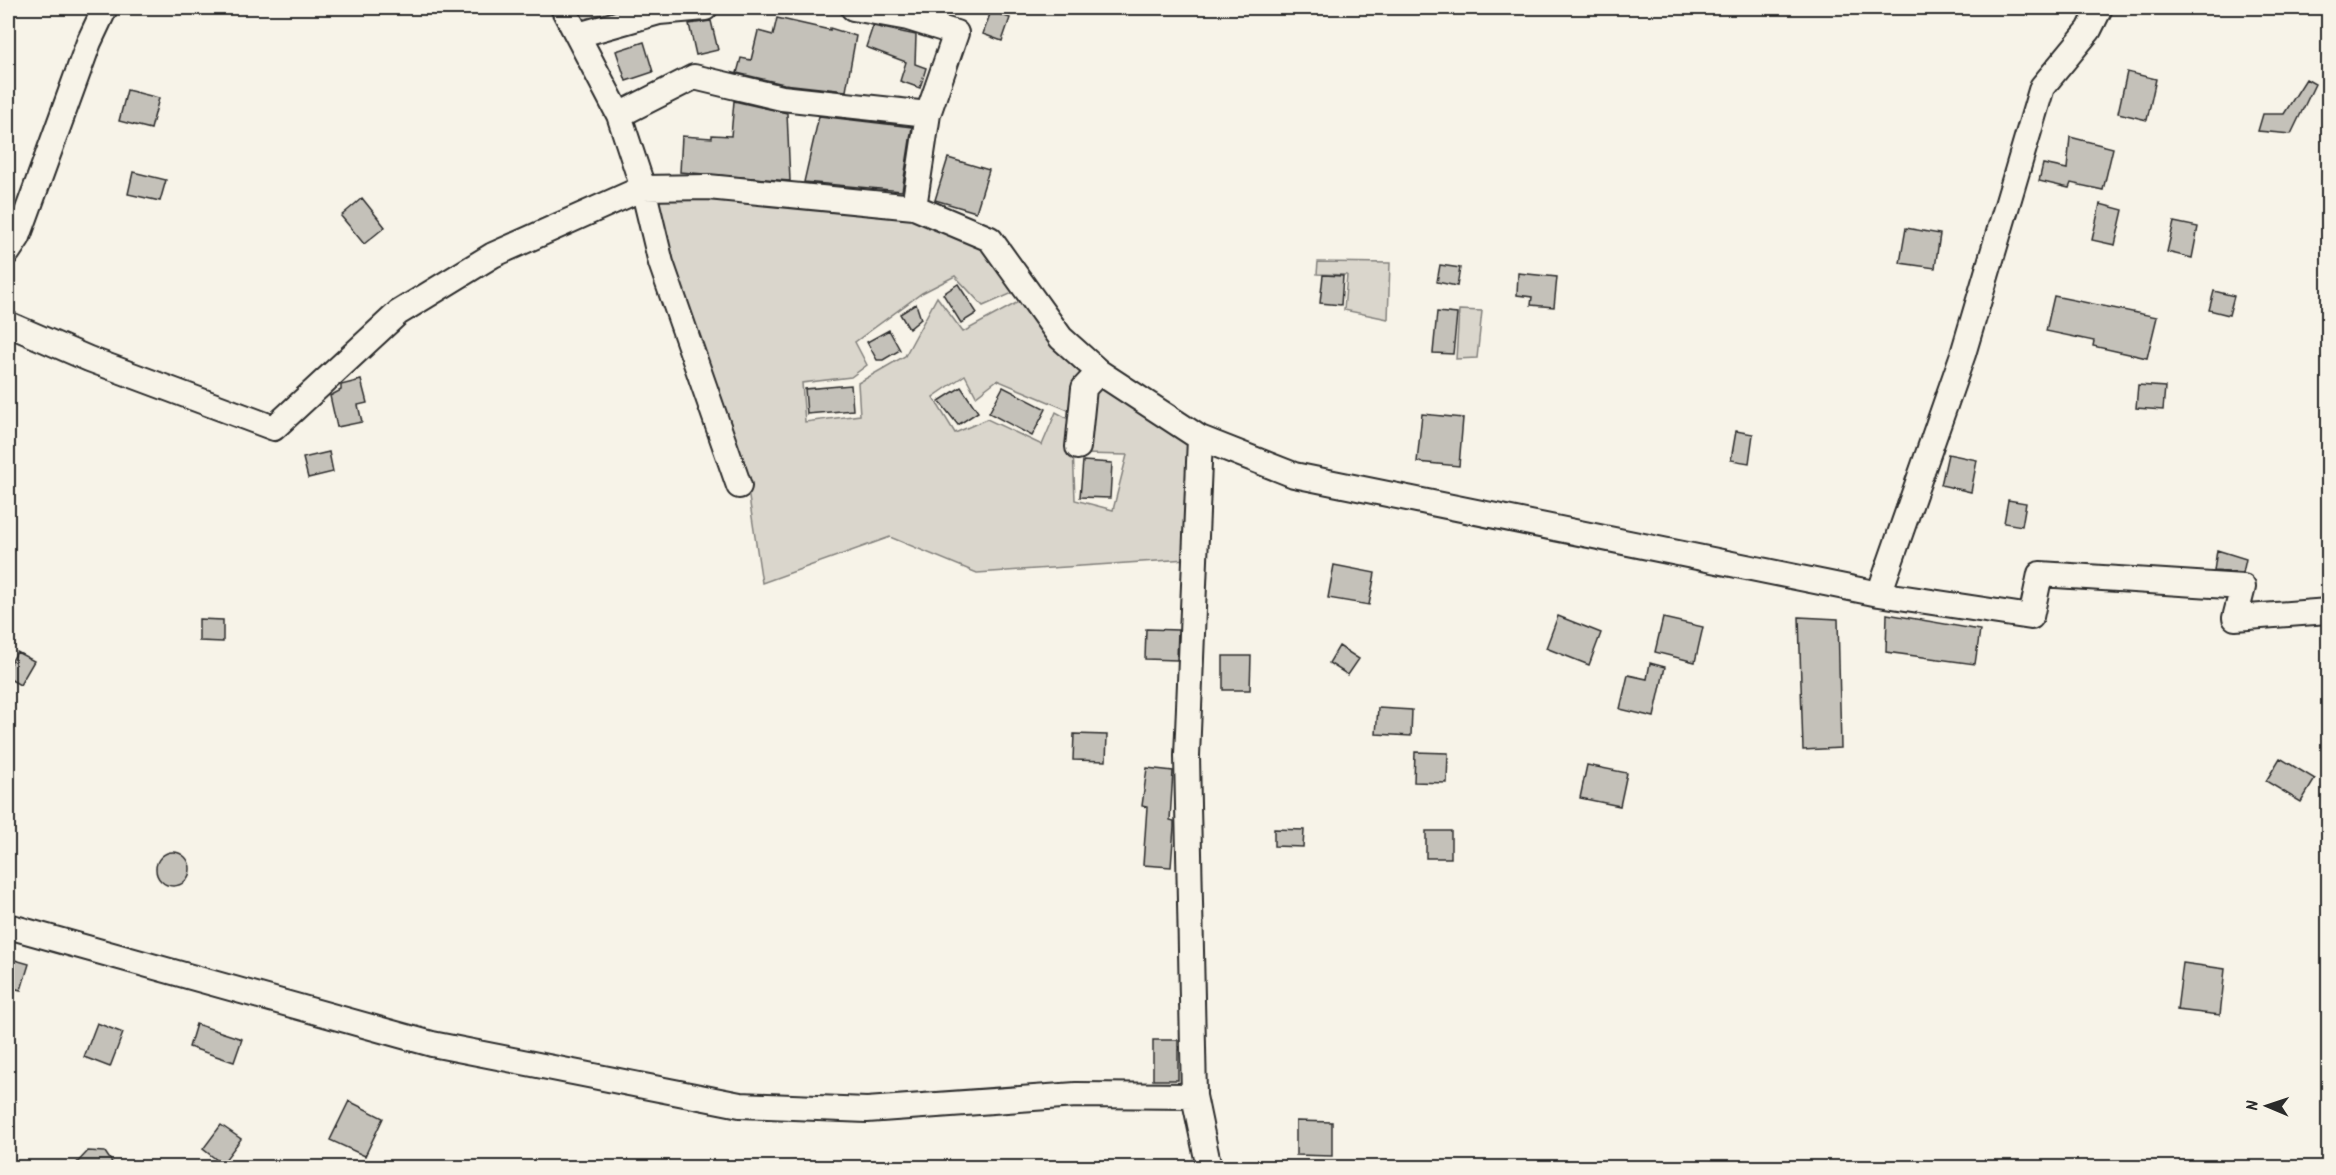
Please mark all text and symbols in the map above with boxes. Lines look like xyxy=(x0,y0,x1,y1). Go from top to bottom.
north arrow xyxy=(2237,1076,2297,1136)
text: N xyxy=(2241,1100,2266,1111)

